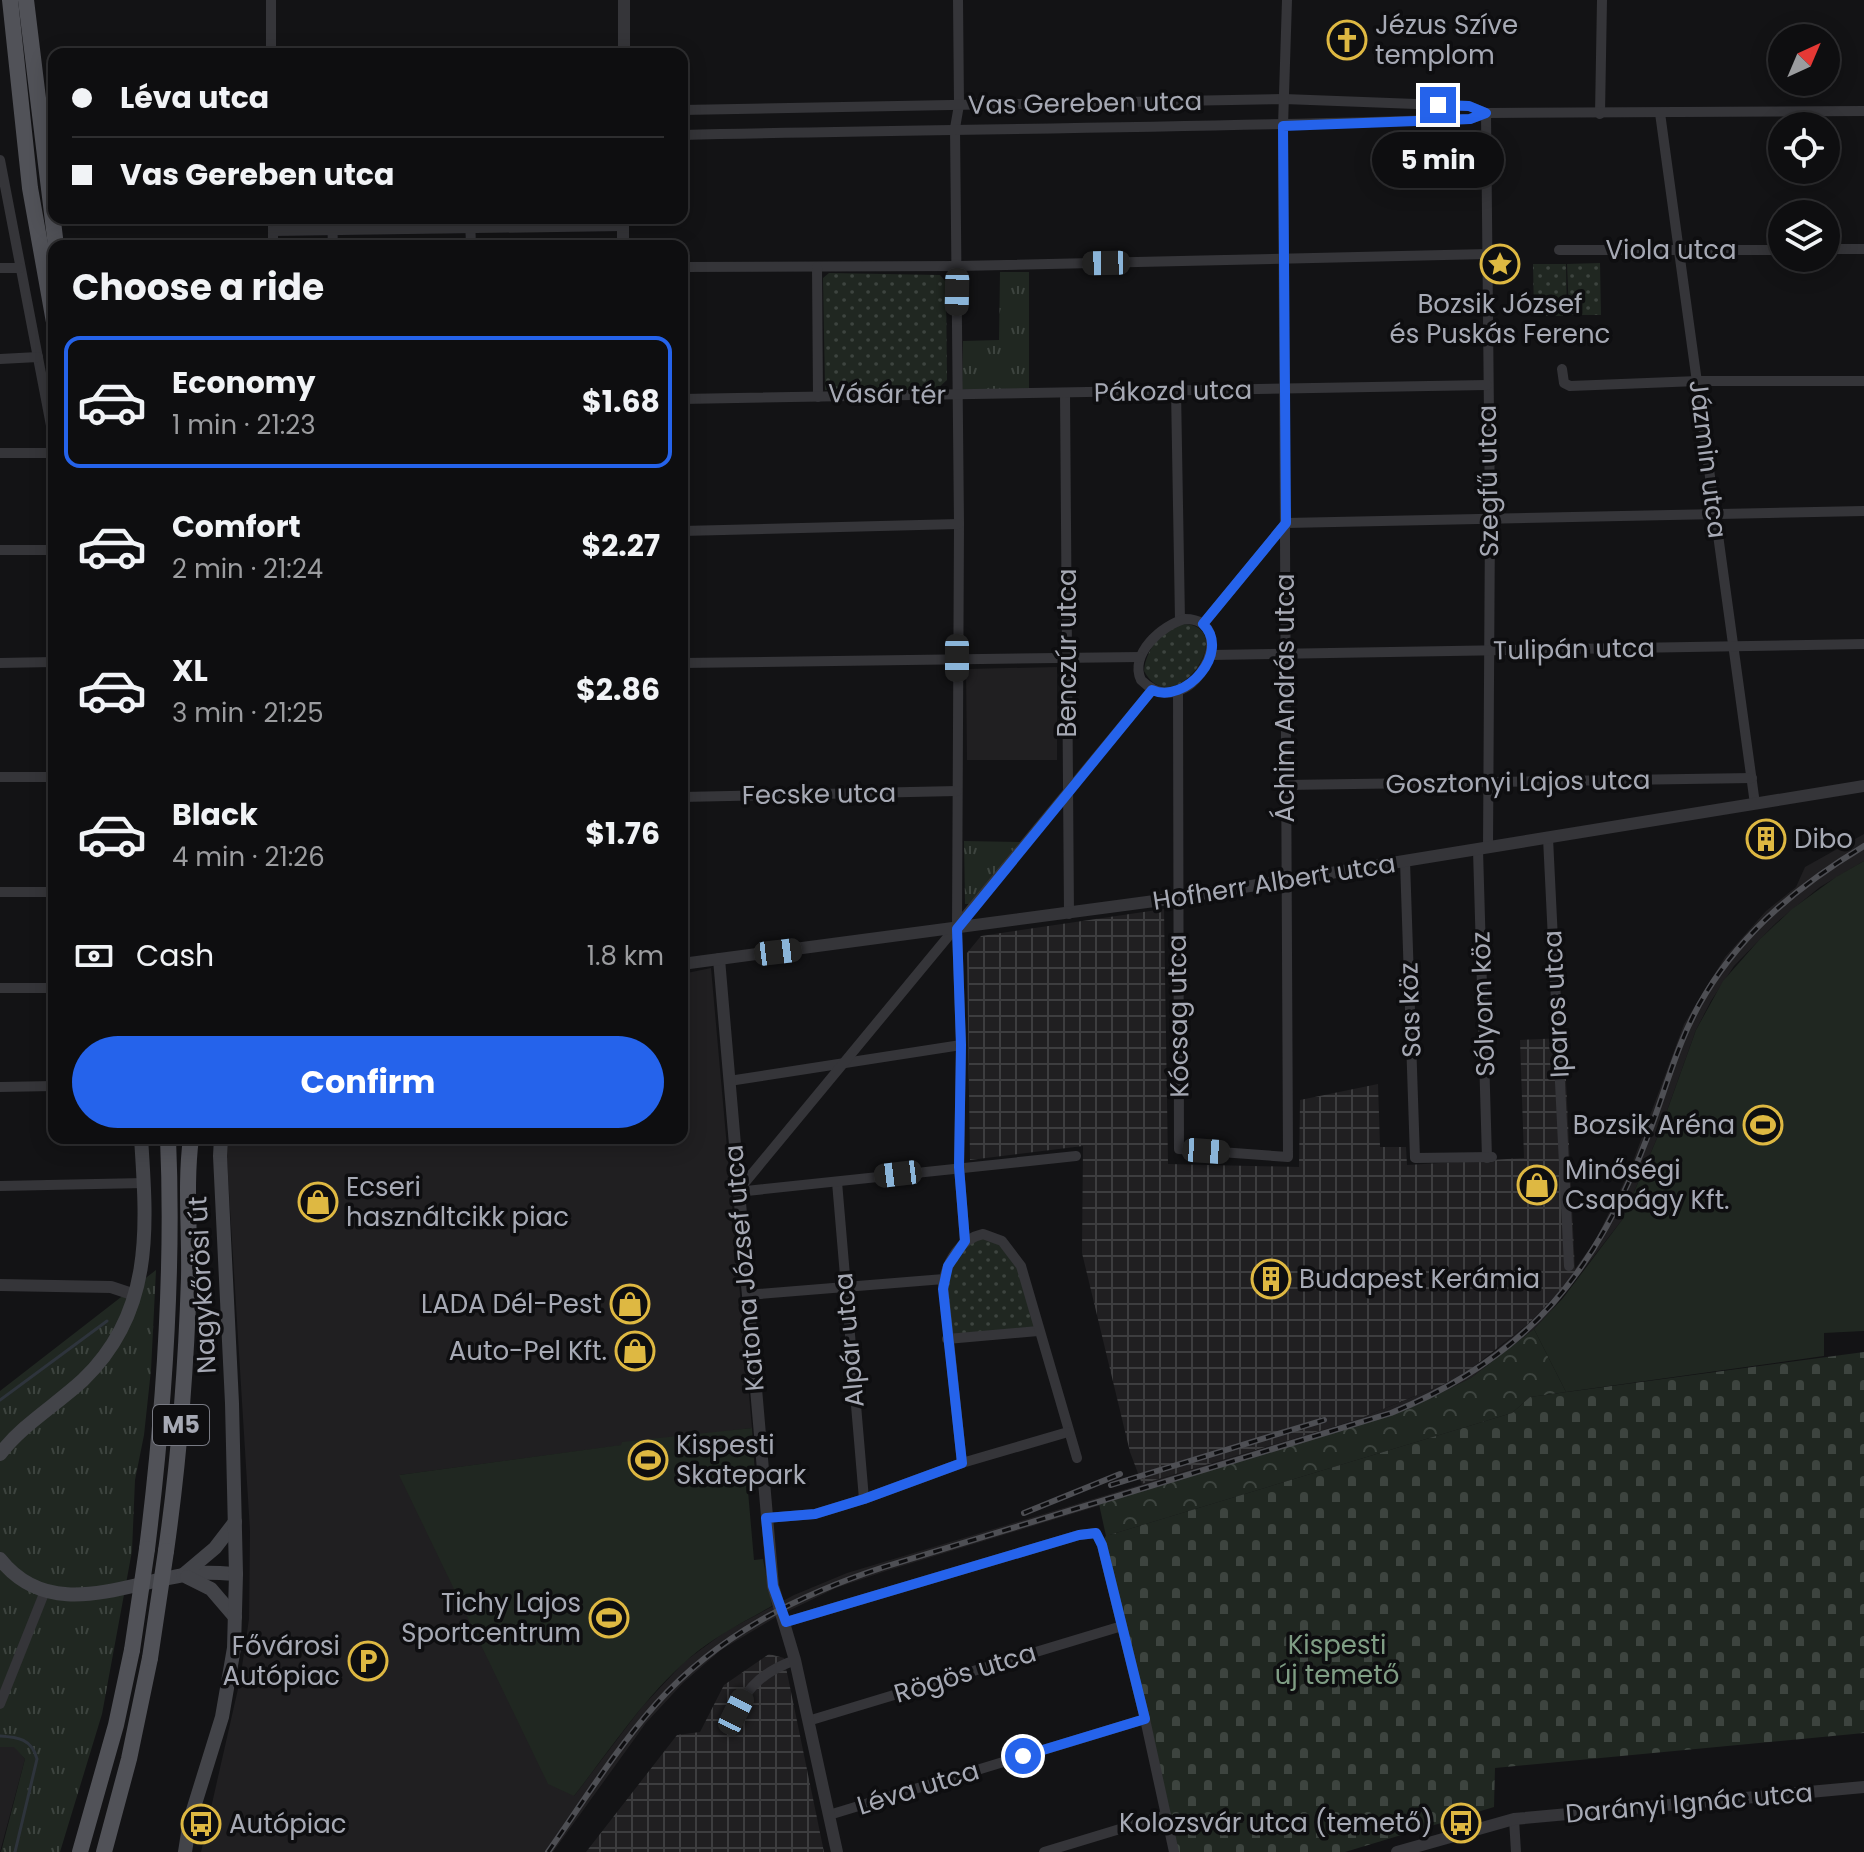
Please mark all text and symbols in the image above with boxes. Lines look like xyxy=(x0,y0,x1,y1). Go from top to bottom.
place label: Jézus Szíve templom xyxy=(1375,7,1518,73)
church icon: Jézus Szíve templom xyxy=(1326,19,1368,61)
north arrow xyxy=(1768,24,1840,96)
map controls xyxy=(1768,24,1840,272)
text: Léva utca xyxy=(120,76,269,119)
street label: Vas Gereben utca xyxy=(967,83,1203,123)
route end xyxy=(1420,87,1456,123)
button: locate xyxy=(1768,112,1840,184)
callout: 5 min xyxy=(1372,133,1504,189)
text: 5 min xyxy=(1400,142,1476,178)
text: Vas Gereben utca xyxy=(120,153,394,196)
button: layers xyxy=(1768,200,1840,272)
street label: Viola utca xyxy=(1606,232,1737,268)
place icon: Bozsik József és Puskás Ferenc xyxy=(1479,243,1521,285)
car xyxy=(1082,251,1130,275)
text: Choose a ride xyxy=(72,262,324,313)
car xyxy=(945,268,969,316)
place label: Bozsik József és Puskás Ferenc xyxy=(1390,286,1610,352)
text: Economy xyxy=(172,361,316,404)
icon: car xyxy=(76,366,148,438)
street label: Pákozd utca xyxy=(1093,372,1253,410)
street label: Vásár tér xyxy=(828,375,946,413)
street label: Jázmin utca xyxy=(1680,378,1736,540)
text: $1.68 xyxy=(582,380,660,423)
street label: Szegfű utca xyxy=(1469,405,1507,557)
text: 1 min · 21:23 xyxy=(172,407,316,443)
text: Comfort xyxy=(172,505,301,548)
icon: car xyxy=(76,510,148,582)
text: $2.27 xyxy=(581,524,660,567)
text: 2 min · 21:24 xyxy=(172,551,323,587)
street label: Benczúr utca xyxy=(1049,568,1085,738)
street label: Áchim András utca xyxy=(1267,573,1303,823)
street label: Tulipán utca xyxy=(1493,630,1655,668)
car xyxy=(945,634,969,682)
text: XL xyxy=(172,649,208,692)
icon: car xyxy=(76,654,148,726)
text: $2.86 xyxy=(576,668,660,711)
text: 3 min · 21:25 xyxy=(172,695,324,731)
street label: Gosztonyi Lajos utca xyxy=(1385,762,1651,802)
street label: Fecske utca xyxy=(741,775,897,813)
text: Black xyxy=(172,793,258,836)
icon: car xyxy=(76,798,148,870)
text: $1.76 xyxy=(585,812,660,855)
building icon: Dibo xyxy=(1745,818,1787,860)
place label: Dibo xyxy=(1794,821,1853,857)
text: 4 min · 21:26 xyxy=(172,839,325,875)
street label: Hofherr Albert utca xyxy=(1150,845,1398,919)
street label: Iparos utca xyxy=(1534,929,1578,1079)
street label: Sólyom köz xyxy=(1462,931,1504,1077)
icon: cash xyxy=(72,934,116,978)
text: Cash xyxy=(136,934,214,977)
street label: Kócsag utca xyxy=(1159,934,1197,1098)
car xyxy=(753,937,803,967)
text: 1.8 km xyxy=(587,938,664,974)
street label: Sas köz xyxy=(1390,962,1430,1058)
button: Confirm xyxy=(72,1036,664,1128)
sports icon: Bozsik Aréna xyxy=(1742,1104,1784,1146)
place label: Bozsik Aréna xyxy=(1573,1107,1735,1143)
car xyxy=(1181,1137,1231,1165)
street label: Katona József utca xyxy=(715,1143,773,1393)
place label: Minőségi Csapágy Kft. xyxy=(1565,1152,1730,1218)
car xyxy=(873,1159,923,1189)
shop icon: Minőségi Csapágy Kft. xyxy=(1516,1164,1558,1206)
place label: Ecseri használtcikk piac xyxy=(346,1169,569,1235)
shop icon: Ecseri használtcikk piac xyxy=(297,1181,339,1223)
street label: Nagykőrösi út xyxy=(179,1195,225,1375)
building icon: Budapest Kerámia xyxy=(1250,1258,1292,1300)
place label: Budapest Kerámia xyxy=(1299,1261,1540,1297)
street label: Alpár utca xyxy=(825,1271,873,1409)
shop icon: LADA Dél-Pest xyxy=(609,1283,651,1325)
place label: LADA Dél-Pest xyxy=(421,1286,602,1322)
shop icon: Auto-Pel Kft. xyxy=(614,1330,656,1372)
place label: Auto-Pel Kft. xyxy=(449,1333,607,1369)
road number: M5 xyxy=(153,1405,209,1445)
place label: Kispesti Skatepark xyxy=(676,1427,807,1493)
sports icon: Kispesti Skatepark xyxy=(627,1439,669,1481)
place label: Tichy Lajos Sportcentrum xyxy=(401,1585,581,1651)
sports icon: Tichy Lajos Sportcentrum xyxy=(588,1597,630,1639)
park label: Kispesti új temető xyxy=(1275,1627,1399,1693)
place label: Fővárosi Autópiac xyxy=(222,1628,340,1694)
street label: Rögös utca xyxy=(890,1634,1040,1712)
parking icon: Fővárosi Autópiac xyxy=(347,1640,389,1682)
car xyxy=(715,1685,757,1739)
route start xyxy=(1005,1738,1041,1774)
street label: Léva utca xyxy=(853,1752,983,1824)
street label: Darányi Ignác utca xyxy=(1564,1774,1814,1832)
bus stop icon: Kolozsvár utca (temető) xyxy=(1440,1802,1482,1844)
bus stop icon: Autópiac xyxy=(180,1803,222,1845)
place label: Kolozsvár utca (temető) xyxy=(1119,1805,1433,1841)
place label: Autópiac xyxy=(229,1806,347,1842)

